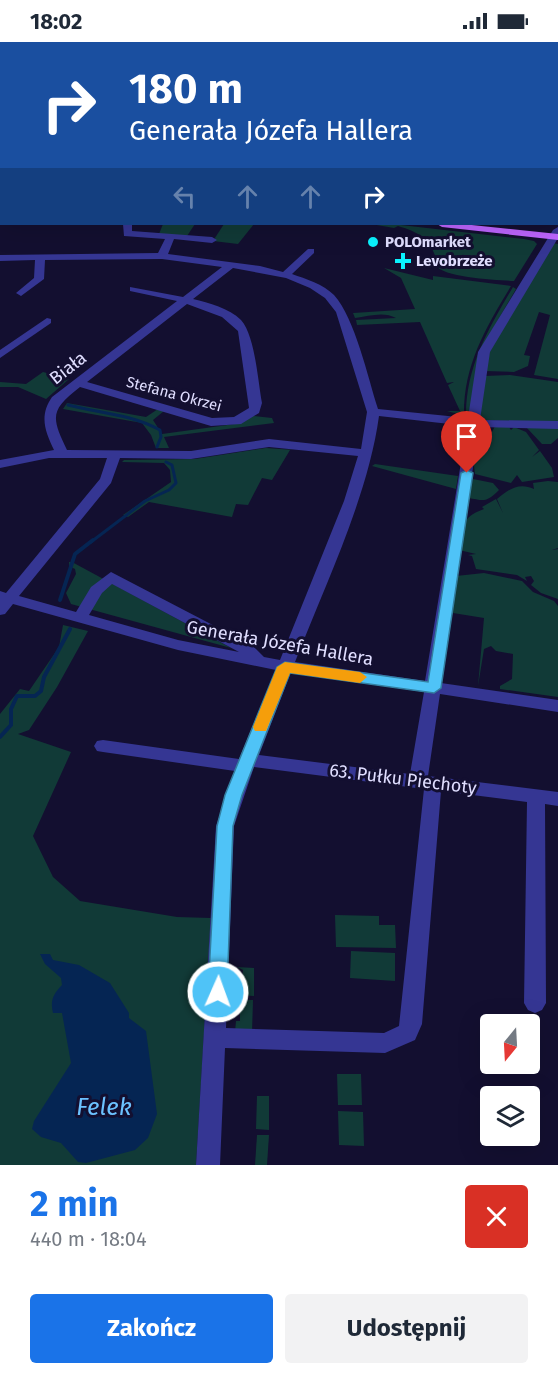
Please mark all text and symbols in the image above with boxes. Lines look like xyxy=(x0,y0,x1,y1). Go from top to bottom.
text: 18:02 xyxy=(30,8,82,35)
text: 180 m xyxy=(129,64,243,114)
icon: right xyxy=(30,66,108,144)
text: Generała Józefa Hallera xyxy=(129,115,413,147)
icon: left xyxy=(168,180,201,213)
icon: ahead xyxy=(231,180,264,213)
icon: ahead xyxy=(294,180,327,213)
icon: right xyxy=(357,180,390,213)
place label: POLOmarket xyxy=(385,233,471,251)
marker: POLOmarket xyxy=(366,235,380,249)
marker: Levobrzeże xyxy=(394,252,412,270)
place label: Levobrzeże xyxy=(416,252,493,270)
street label: Biała xyxy=(45,347,91,389)
street label: Stefana Okrzei xyxy=(124,373,224,415)
pin xyxy=(441,411,492,473)
icon: arrive xyxy=(450,420,483,453)
street label: Generała Józefa Hallera xyxy=(185,616,375,670)
street label: 63. Pułku Piechoty xyxy=(328,759,478,799)
position arrow xyxy=(186,960,250,1024)
north arrow xyxy=(480,1014,540,1074)
map controls xyxy=(480,1014,540,1146)
button: layers xyxy=(480,1086,540,1146)
water label: Felek xyxy=(76,1093,132,1121)
text: 2 min xyxy=(30,1182,119,1226)
button: close xyxy=(465,1185,528,1248)
text: 440 m · 18:04 xyxy=(30,1227,147,1251)
button: Zakończ xyxy=(30,1294,273,1363)
button: Udostępnij xyxy=(285,1294,528,1363)

